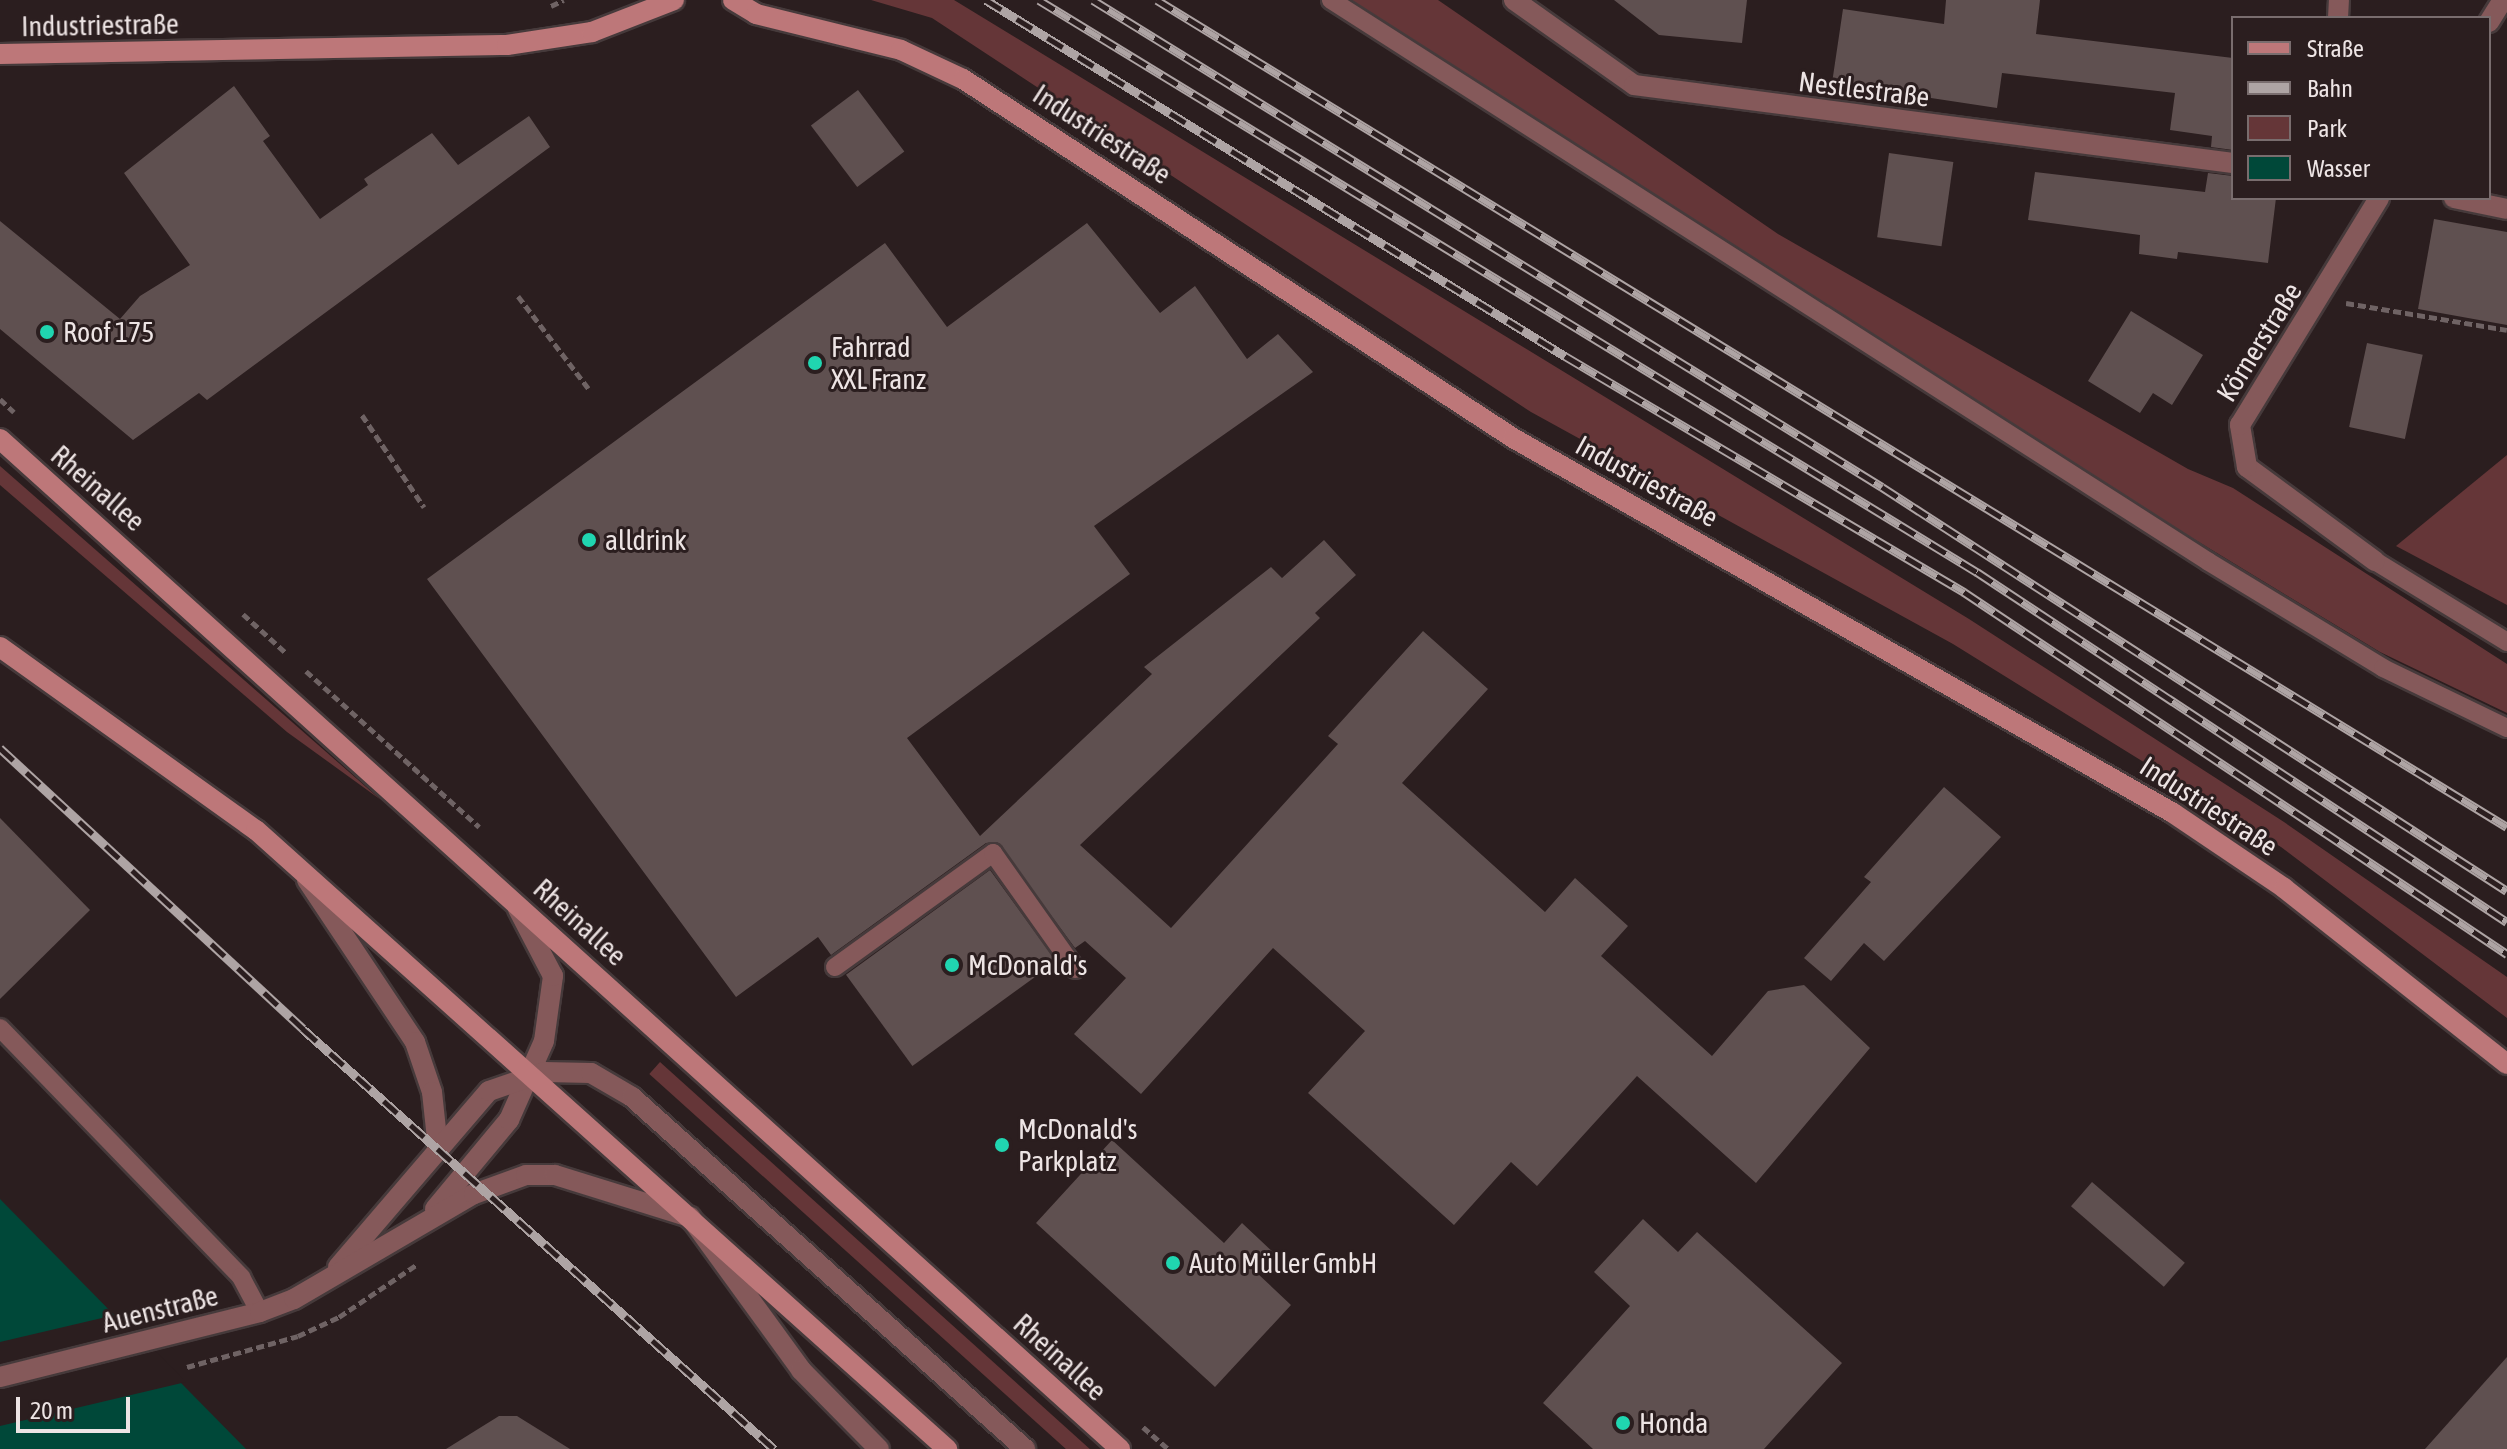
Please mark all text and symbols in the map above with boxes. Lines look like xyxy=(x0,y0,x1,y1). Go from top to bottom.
street label: Industriestraße xyxy=(21,7,179,43)
legend xyxy=(2231,16,2491,200)
text: Straße xyxy=(2307,35,2364,62)
street label: Nestlestraße xyxy=(1797,64,1931,114)
text: Bahn xyxy=(2307,75,2353,102)
street label: Industriestraße xyxy=(1027,77,1177,191)
text: Park xyxy=(2307,115,2347,142)
text: Wasser xyxy=(2307,155,2370,182)
street label: Körnerstraße xyxy=(2209,276,2309,408)
place label: Roof 175 xyxy=(63,315,154,349)
marker: Roof 175 xyxy=(38,323,56,341)
place label: Fahrrad XXL Franz xyxy=(831,330,926,396)
marker: Fahrrad XXL Franz xyxy=(806,354,824,372)
street label: Industriestraße xyxy=(1570,428,1724,534)
street label: Rheinallee xyxy=(44,438,152,538)
place label: alldrink xyxy=(605,523,686,557)
marker: alldrink xyxy=(580,531,598,549)
street label: Industriestraße xyxy=(2134,749,2284,863)
street label: Rheinallee xyxy=(527,872,633,972)
place label: McDonald's xyxy=(968,948,1087,982)
marker: McDonald's xyxy=(943,956,961,974)
place label: McDonald's Parkplatz xyxy=(1018,1112,1137,1178)
marker: McDonald's Parkplatz xyxy=(993,1136,1011,1154)
place label: Auto Müller GmbH xyxy=(1189,1246,1377,1280)
marker: Auto Müller GmbH xyxy=(1164,1254,1182,1272)
street label: Auenstraße xyxy=(99,1278,221,1340)
street label: Rheinallee xyxy=(1007,1307,1113,1407)
scale bar xyxy=(20,1381,134,1431)
text: 20 m xyxy=(30,1397,73,1424)
place label: Honda xyxy=(1639,1406,1708,1440)
marker: Honda xyxy=(1614,1414,1632,1432)

